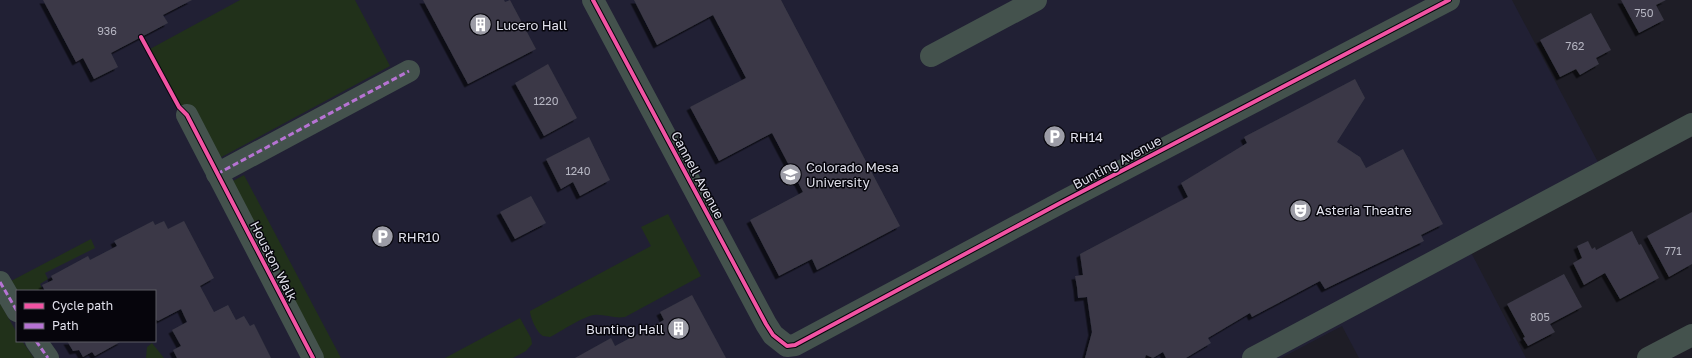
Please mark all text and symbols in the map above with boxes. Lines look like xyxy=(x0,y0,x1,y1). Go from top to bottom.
house number: 750 xyxy=(1634,6,1654,19)
building icon: Lucero Hall xyxy=(467,12,493,38)
place label: Lucero Hall xyxy=(496,17,567,33)
house number: 936 xyxy=(97,24,117,37)
house number: 762 xyxy=(1566,39,1584,52)
house number: 1220 xyxy=(534,94,559,107)
parking icon: RH14 xyxy=(1042,124,1068,150)
street label: Cannell Avenue xyxy=(668,128,728,222)
place label: RH14 xyxy=(1070,129,1103,145)
street label: Bunting Avenue xyxy=(1070,132,1164,192)
place label: Colorado Mesa University xyxy=(806,159,899,190)
school or university icon: Colorado Mesa University xyxy=(778,161,804,187)
house number: 1240 xyxy=(565,164,591,177)
theatre icon: Asteria Theatre xyxy=(1287,197,1313,223)
place label: Asteria Theatre xyxy=(1316,202,1412,218)
street label: Houston Walk xyxy=(247,218,301,304)
parking icon: RHR10 xyxy=(369,224,395,250)
place label: RHR10 xyxy=(398,229,440,245)
house number: 771 xyxy=(1665,244,1682,257)
legend xyxy=(16,290,156,342)
text: Cycle path xyxy=(52,298,113,313)
house number: 805 xyxy=(1530,310,1550,323)
building icon: Bunting Hall xyxy=(666,316,692,342)
text: Path xyxy=(52,318,79,333)
place label: Bunting Hall xyxy=(586,321,664,337)

